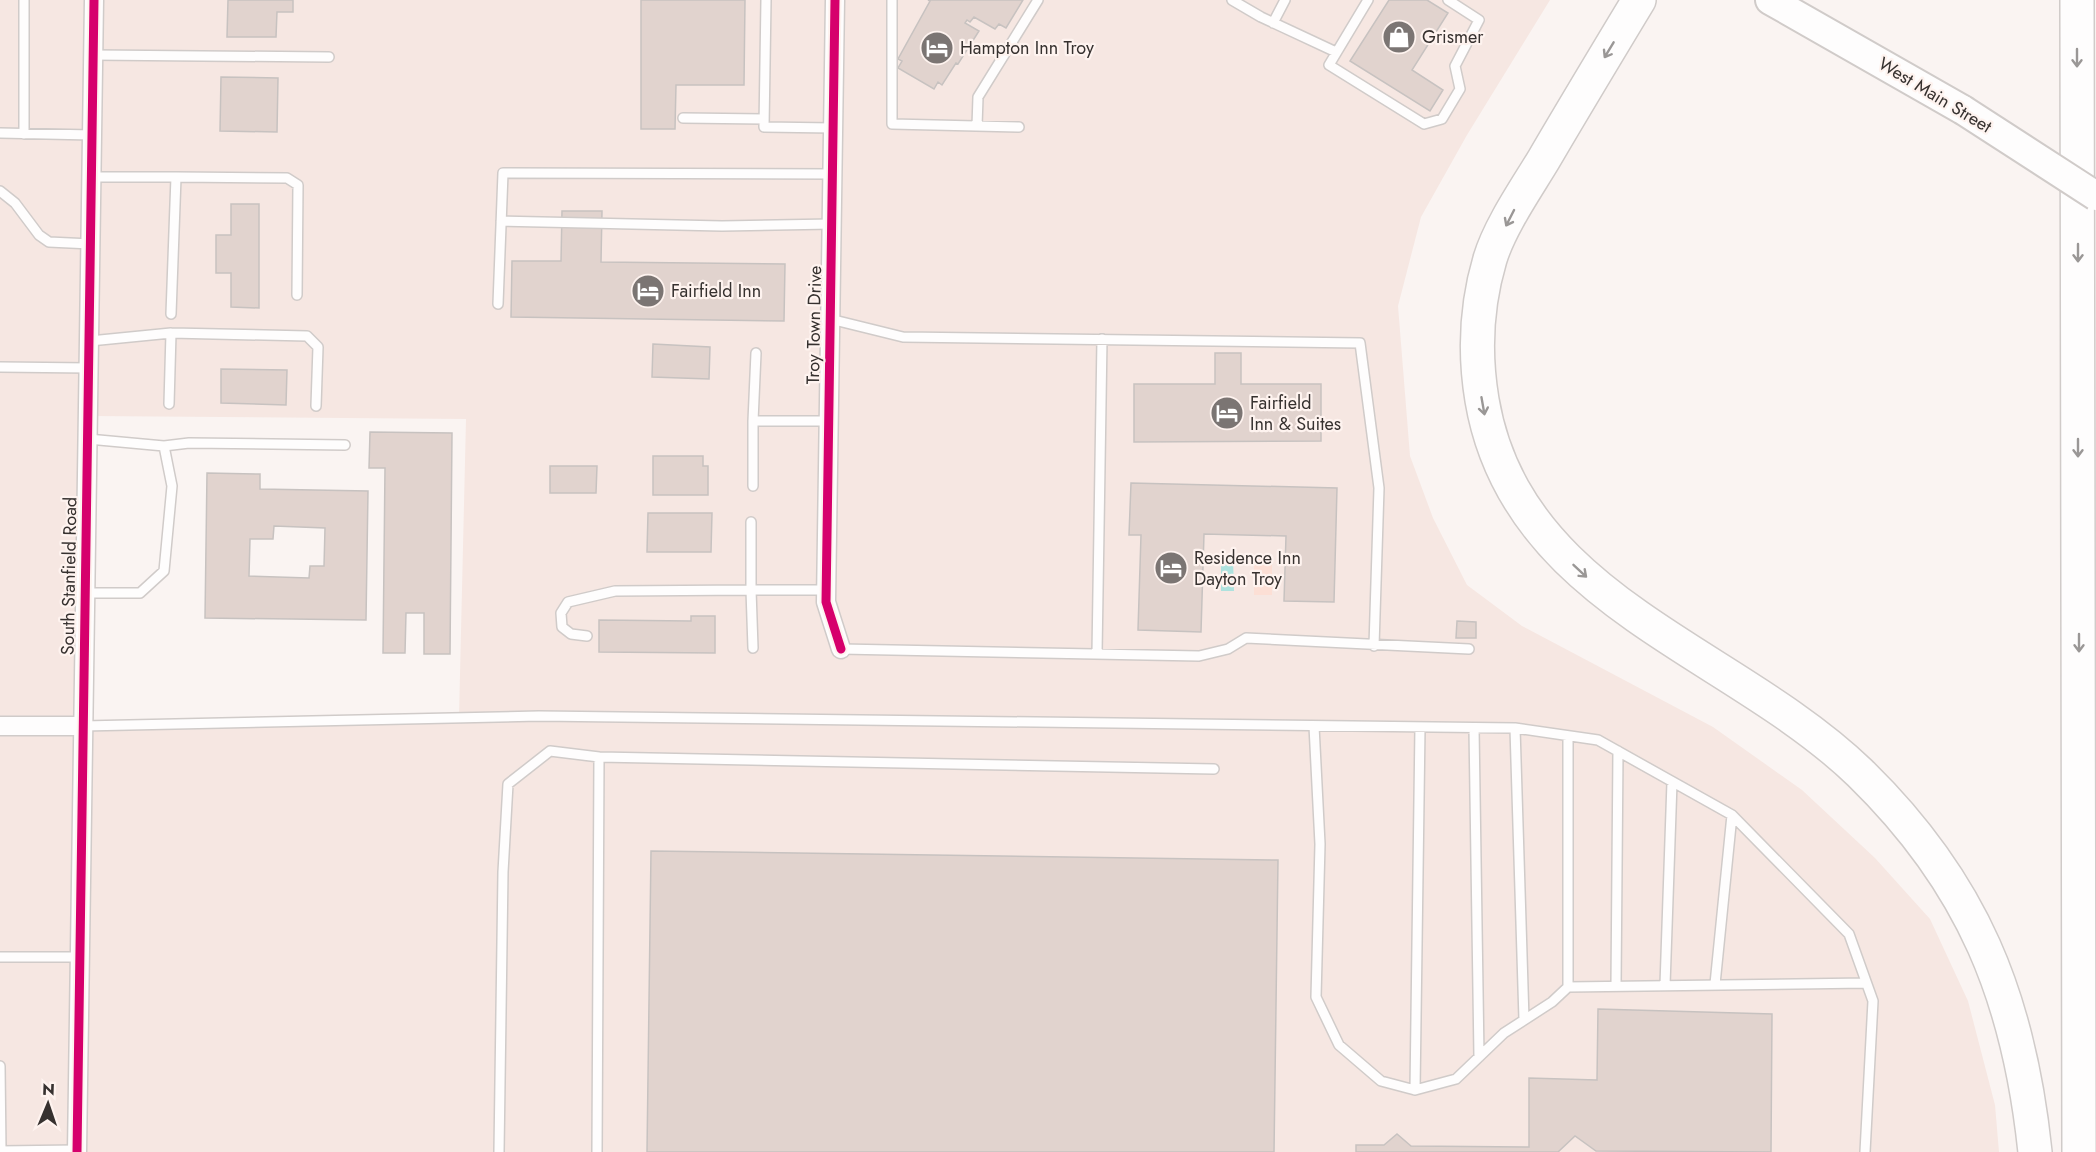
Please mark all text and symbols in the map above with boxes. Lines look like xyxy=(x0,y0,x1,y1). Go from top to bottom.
shop icon: Grismer xyxy=(1381,19,1417,55)
place label: Grismer xyxy=(1422,24,1484,50)
hotel icon: Hampton Inn Troy xyxy=(919,30,955,66)
place label: Hampton Inn Troy xyxy=(960,35,1094,61)
one-way arrow xyxy=(1602,41,1614,58)
one-way arrow xyxy=(2071,48,2083,68)
street label: West Main Street xyxy=(1873,51,1997,140)
one-way arrow xyxy=(1504,209,1516,226)
one-way arrow xyxy=(2072,243,2084,263)
street label: Troy Town Drive xyxy=(800,265,828,385)
hotel icon: Fairfield Inn xyxy=(630,273,666,309)
place label: Fairfield Inn xyxy=(671,278,761,304)
place label: Fairfield Inn & Suites xyxy=(1250,390,1341,437)
hotel icon: Fairfield Inn & Suites xyxy=(1209,395,1245,431)
one-way arrow xyxy=(1478,396,1489,416)
one-way arrow xyxy=(2072,438,2084,458)
street label: South Stanfield Road xyxy=(55,497,83,655)
place label: Residence Inn Dayton Troy xyxy=(1194,545,1301,592)
hotel icon: Residence Inn Dayton Troy xyxy=(1153,550,1189,586)
one-way arrow xyxy=(1573,563,1588,578)
one-way arrow xyxy=(2073,633,2085,653)
north arrow xyxy=(18,1074,78,1134)
text: N xyxy=(42,1078,55,1101)

